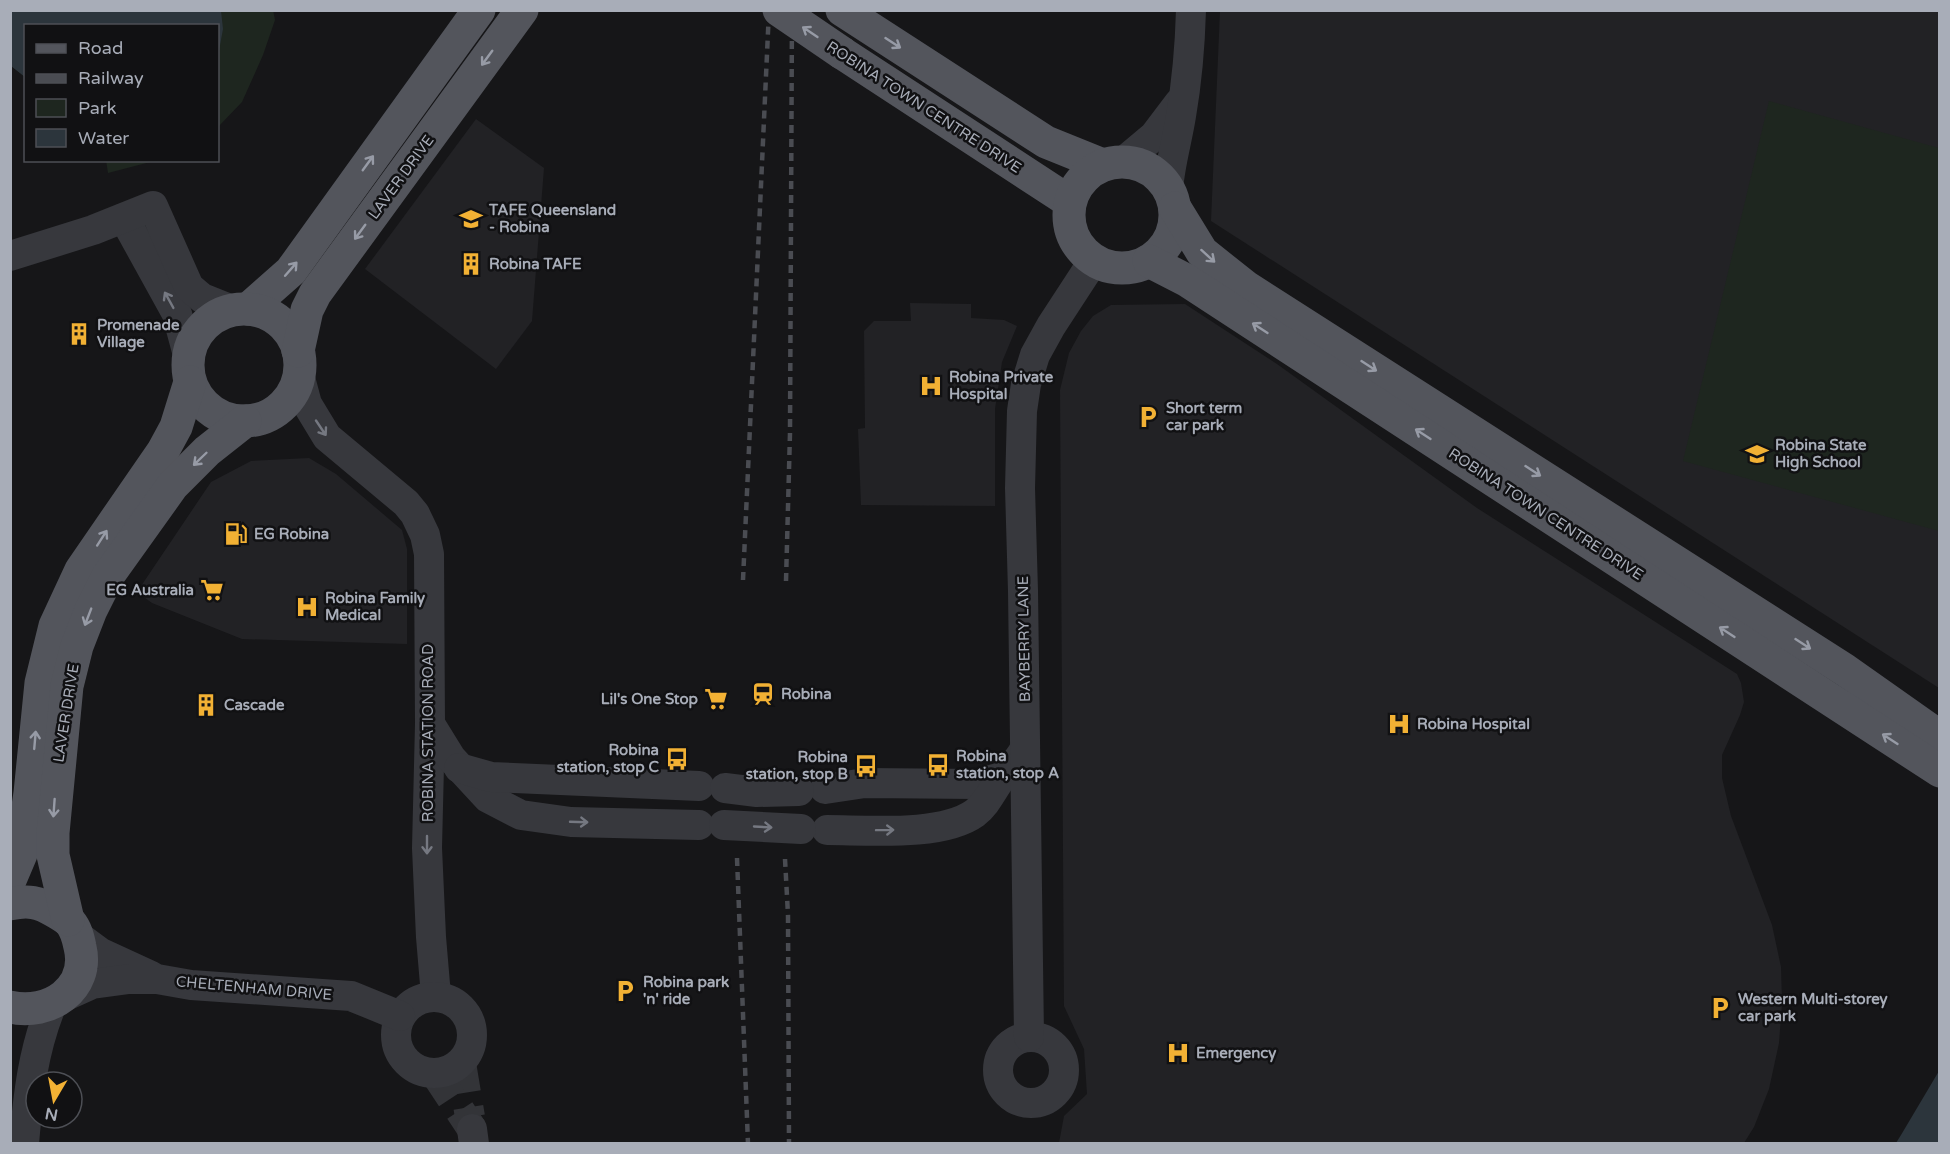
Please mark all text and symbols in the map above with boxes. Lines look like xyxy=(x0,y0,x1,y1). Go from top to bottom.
legend xyxy=(24,24,219,162)
one-way arrow xyxy=(803,26,819,38)
text: Road xyxy=(78,37,123,59)
street label: ROBINA TOWN CENTRE DRIVE xyxy=(823,37,1025,177)
one-way arrow xyxy=(884,38,901,50)
one-way arrow xyxy=(481,49,494,65)
text: Railway xyxy=(78,67,144,89)
text: Park xyxy=(78,97,117,119)
text: Water xyxy=(78,127,129,149)
street label: LAVER DRIVE xyxy=(364,131,438,223)
one-way arrow xyxy=(362,156,374,172)
place label: TAFE Queensland - Robina xyxy=(488,201,616,236)
school or university icon: TAFE Queensland - Robina xyxy=(458,206,484,232)
one-way arrow xyxy=(354,224,366,240)
one-way arrow xyxy=(1200,249,1215,263)
building icon: Robina TAFE xyxy=(458,251,484,277)
place label: Robina TAFE xyxy=(489,255,582,273)
one-way arrow xyxy=(284,262,298,277)
one-way arrow xyxy=(163,292,174,310)
place label: Promenade Village xyxy=(97,316,180,352)
building icon: Promenade Village xyxy=(66,321,92,347)
one-way arrow xyxy=(1251,321,1268,334)
one-way arrow xyxy=(1360,360,1376,372)
place label: Robina Private Hospital xyxy=(949,368,1054,404)
hospital icon: Robina Private Hospital xyxy=(918,373,944,399)
place label: Short term car park xyxy=(1166,399,1242,435)
parking icon: Short term car park xyxy=(1135,404,1161,430)
one-way arrow xyxy=(315,419,327,436)
one-way arrow xyxy=(1415,428,1432,440)
place label: Robina State High School xyxy=(1775,436,1867,472)
school or university icon: Robina State High School xyxy=(1744,441,1770,467)
street label: ROBINA TOWN CENTRE DRIVE xyxy=(1445,444,1647,584)
one-way arrow xyxy=(192,451,207,466)
one-way arrow xyxy=(1524,465,1541,477)
fuel station icon: EG Robina xyxy=(223,521,249,547)
place label: EG Robina xyxy=(254,525,329,543)
one-way arrow xyxy=(96,530,108,547)
street label: BAYBERRY LANE xyxy=(1014,576,1034,702)
supermarket icon: EG Australia xyxy=(199,577,225,603)
place label: EG Australia xyxy=(106,581,194,599)
place label: Robina Family Medical xyxy=(325,589,425,624)
hospital icon: Robina Family Medical xyxy=(294,594,320,620)
one-way arrow xyxy=(82,607,93,626)
one-way arrow xyxy=(1720,626,1736,638)
one-way arrow xyxy=(1795,637,1812,650)
street label: ROBINA STATION ROAD xyxy=(419,644,437,822)
street label: LAVER DRIVE xyxy=(49,662,83,764)
station icon: Robina xyxy=(750,681,776,707)
place label: Robina xyxy=(781,685,832,703)
supermarket icon: Lil's One Stop xyxy=(703,686,729,712)
place label: Lil's One Stop xyxy=(601,690,699,709)
building icon: Cascade xyxy=(193,692,219,718)
place label: Cascade xyxy=(224,696,285,714)
hospital icon: Robina Hospital xyxy=(1386,711,1412,737)
place label: Robina Hospital xyxy=(1417,715,1530,734)
one-way arrow xyxy=(29,731,40,751)
one-way arrow xyxy=(1882,732,1899,745)
place label: Robina station, stop C xyxy=(557,741,660,777)
bus stop icon: Robina station, stop C xyxy=(664,746,690,772)
place label: Robina station, stop A xyxy=(956,747,1059,783)
place label: Robina station, stop B xyxy=(746,748,848,784)
bus stop icon: Robina station, stop A xyxy=(925,752,951,778)
bus stop icon: Robina station, stop B xyxy=(853,753,879,779)
one-way arrow xyxy=(48,798,59,818)
one-way arrow xyxy=(568,816,588,828)
one-way arrow xyxy=(752,822,772,833)
one-way arrow xyxy=(875,824,895,836)
one-way arrow xyxy=(421,835,433,855)
street label: CHELTENHAM DRIVE xyxy=(175,972,333,1004)
place label: Robina park 'n' ride xyxy=(643,973,729,1008)
parking icon: Robina park 'n' ride xyxy=(612,978,638,1004)
place label: Western Multi-storey car park xyxy=(1738,990,1888,1026)
parking icon: Western Multi-storey car park xyxy=(1707,995,1733,1021)
hospital icon: Emergency xyxy=(1165,1040,1191,1066)
place label: Emergency xyxy=(1196,1044,1276,1063)
north arrow xyxy=(24,1070,84,1130)
text: N xyxy=(44,1103,60,1125)

